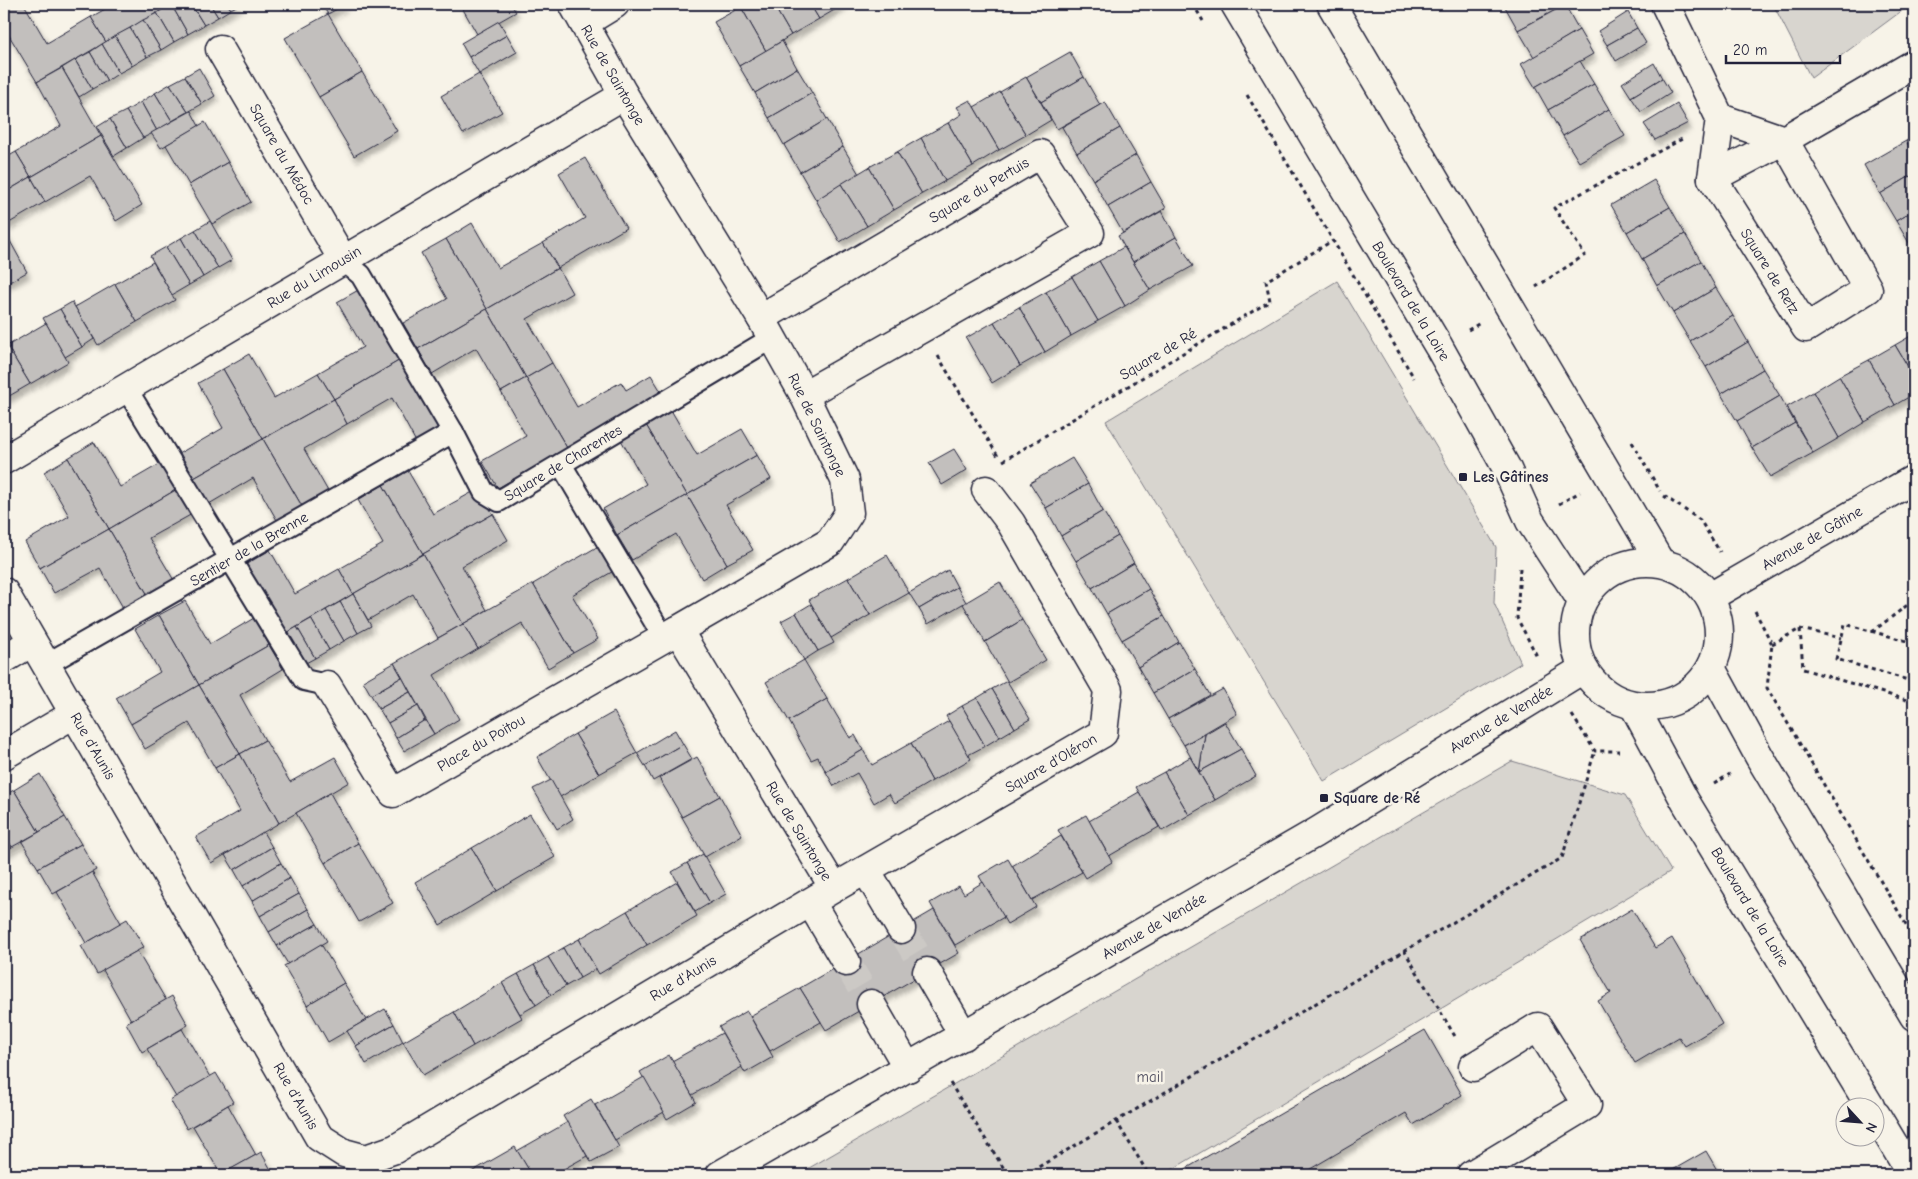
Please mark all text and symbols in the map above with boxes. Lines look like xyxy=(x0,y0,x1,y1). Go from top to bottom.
street label: Rue de Saintonge xyxy=(577,22,649,129)
scale bar xyxy=(1726,32,1839,64)
text: 20 m xyxy=(1733,41,1767,59)
street label: Square du Médoc xyxy=(246,100,318,208)
street label: Square du Pertuis xyxy=(926,153,1032,227)
street label: Square de Retz xyxy=(1737,225,1804,317)
street label: Boulevard de la Loire xyxy=(1368,238,1454,364)
street label: Rue du Limousin xyxy=(264,242,364,312)
street label: Square de Ré xyxy=(1116,324,1200,384)
street label: Rue de Saintonge xyxy=(784,370,850,480)
street label: Square de Charentes xyxy=(501,421,625,505)
place label: Les Gâtines xyxy=(1473,468,1548,486)
marker: Les Gâtines xyxy=(1457,471,1469,483)
street label: Avenue de Gâtine xyxy=(1759,502,1866,574)
street label: Sentier de la Brenne xyxy=(187,508,312,590)
street label: Avenue de Vendée xyxy=(1446,681,1556,757)
street label: Rue d'Aunis xyxy=(67,709,119,783)
street label: Place du Poitou xyxy=(434,711,528,775)
street label: Square d'Oléron xyxy=(1002,729,1100,797)
street label: Rue de Saintonge xyxy=(762,778,836,884)
place label: Square de Ré xyxy=(1334,789,1420,807)
marker: Square de Ré xyxy=(1318,792,1330,804)
street label: Boulevard de la Loire xyxy=(1707,844,1793,970)
street label: Avenue de Vendée xyxy=(1099,889,1210,963)
street label: Rue d'Aunis xyxy=(647,951,719,1005)
street label: Rue d'Aunis xyxy=(270,1059,322,1133)
park label: mail xyxy=(1137,1068,1163,1086)
north arrow xyxy=(1836,1096,1886,1146)
text: N xyxy=(1862,1120,1881,1135)

